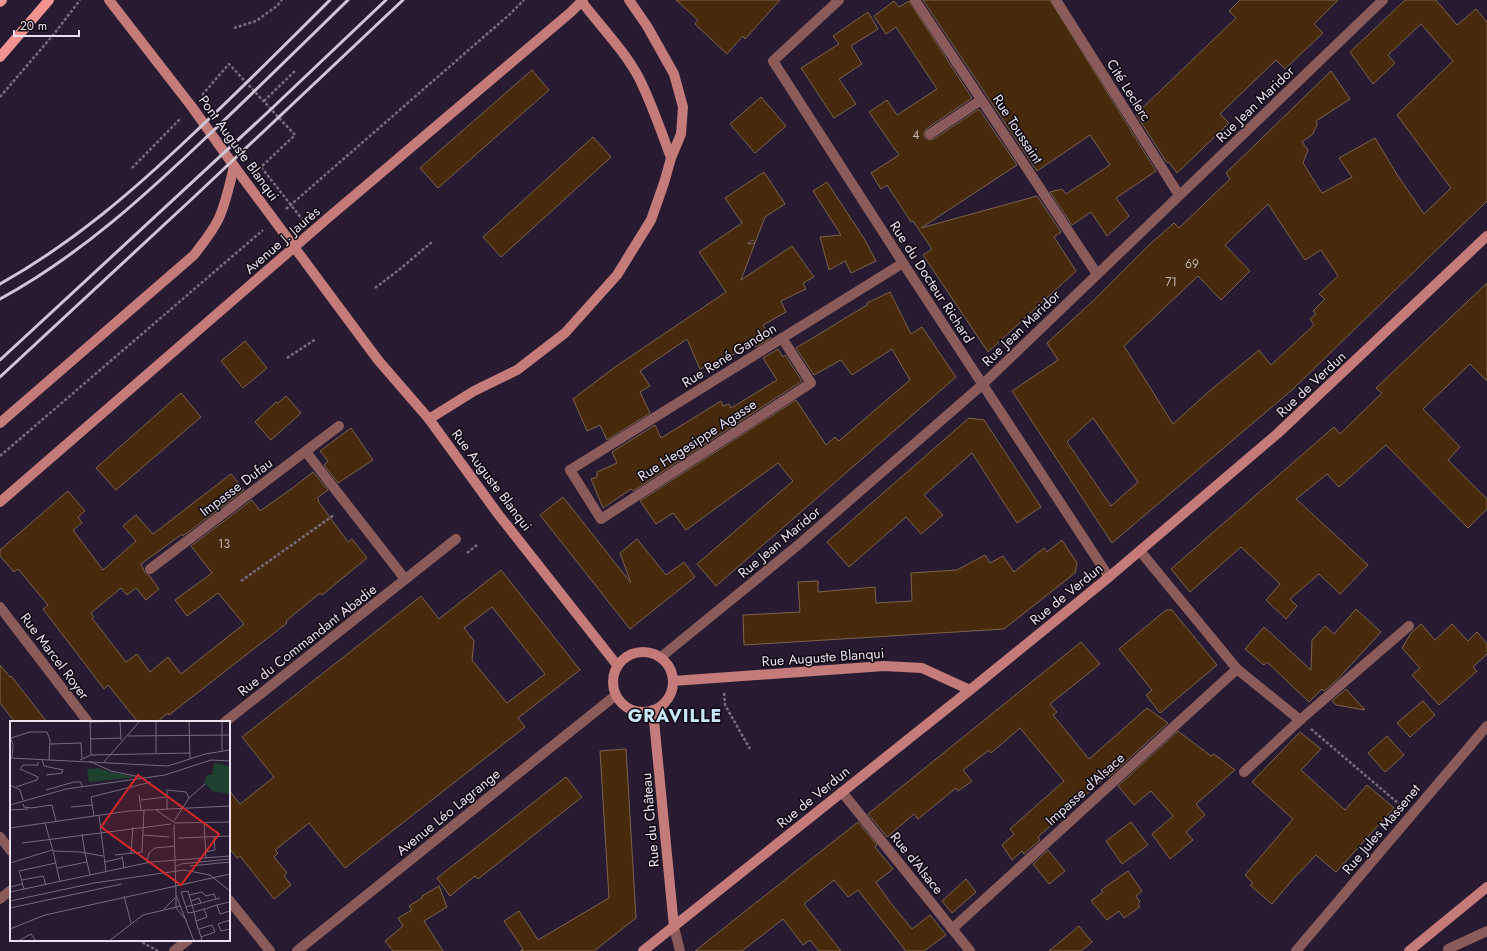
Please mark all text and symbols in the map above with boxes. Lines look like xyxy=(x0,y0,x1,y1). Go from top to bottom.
scale bar xyxy=(14,12,79,38)
text: 20 m xyxy=(20,17,47,35)
street label: Cité Leclerc xyxy=(1102,55,1156,125)
street label: Rue Jean Maridor xyxy=(1211,61,1299,147)
street label: Rue Toussaint xyxy=(988,90,1048,168)
street label: Pont Auguste Blanqui xyxy=(194,91,284,205)
house number: 4 xyxy=(913,126,920,144)
street label: Avenue J. Jaurès xyxy=(240,201,324,279)
street label: Rue du Docteur Richard xyxy=(885,217,979,347)
house number: 69 xyxy=(1185,255,1199,273)
house number: 71 xyxy=(1165,273,1177,291)
street label: Rue Jean Maridor xyxy=(977,285,1065,371)
street label: Rue René Gandon xyxy=(678,318,780,392)
street label: Rue de Verdun xyxy=(1272,346,1350,422)
street label: Rue Hegesippe Agasse xyxy=(634,394,760,486)
street label: Rue Auguste Blanqui xyxy=(447,425,537,535)
street label: Impasse Dufau xyxy=(195,453,277,521)
street label: Rue Jean Maridor xyxy=(733,501,825,583)
house number: 13 xyxy=(218,535,230,553)
street label: Rue de Verdun xyxy=(1025,558,1107,630)
street label: Rue du Commandant Abadie xyxy=(233,579,381,701)
street label: Rue Marcel Royer xyxy=(16,609,94,704)
street label: Rue Auguste Blanqui xyxy=(761,643,885,671)
district label: GRAVILLE xyxy=(628,703,722,729)
inset map xyxy=(10,721,230,941)
street label: Impasse d'Alsace xyxy=(1041,748,1129,830)
street label: Rue de Verdun xyxy=(772,761,854,833)
street label: Avenue Léo Lagrange xyxy=(392,764,504,860)
street label: Rue du Château xyxy=(636,772,664,868)
street label: Rue Jules Massenet xyxy=(1337,779,1425,878)
street label: Rue d'Alsace xyxy=(886,827,948,899)

